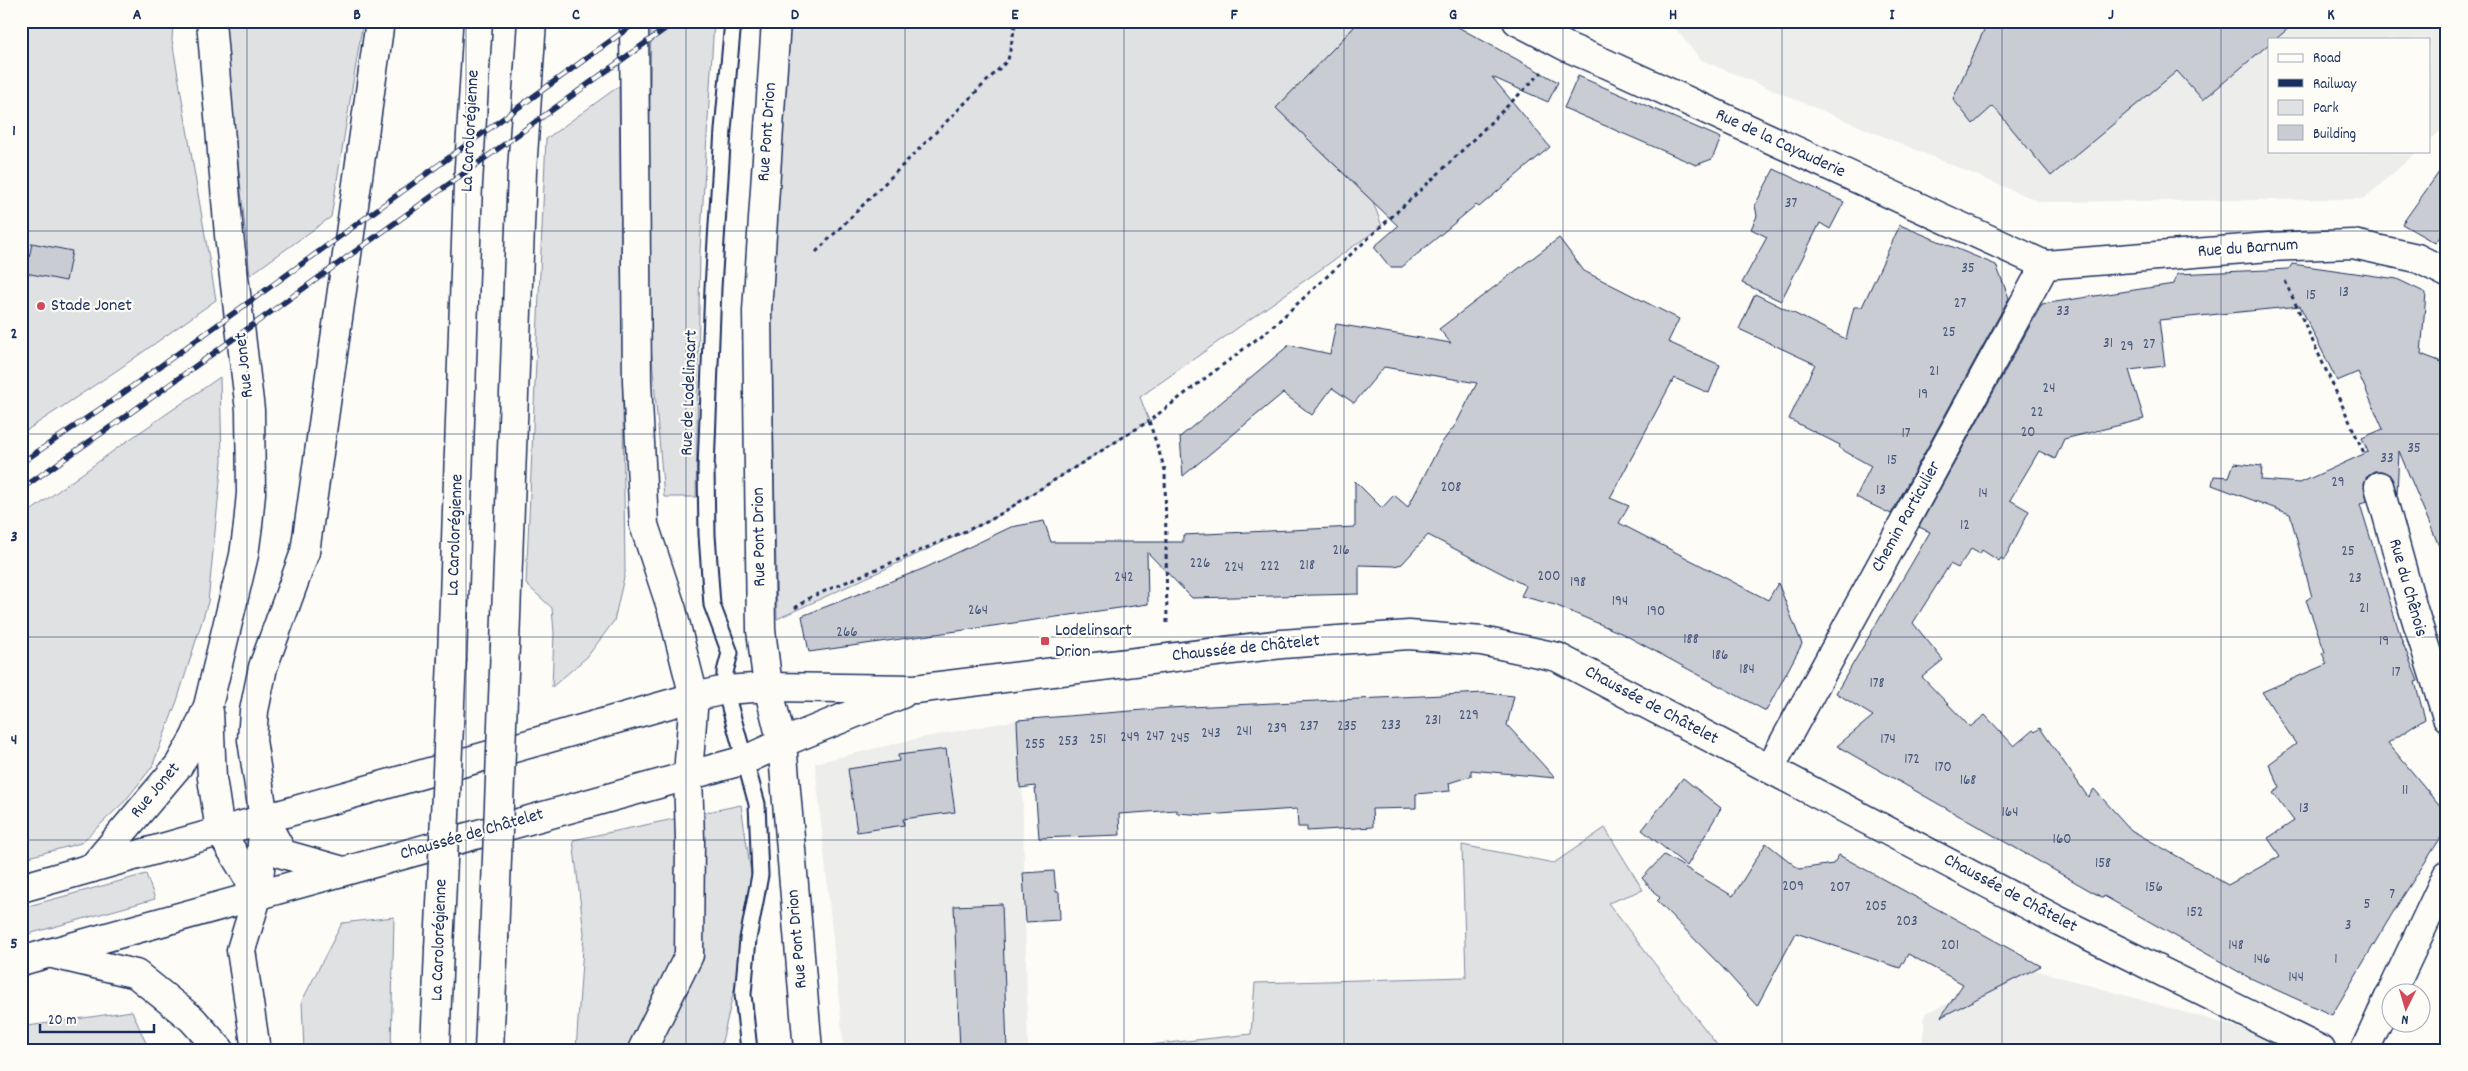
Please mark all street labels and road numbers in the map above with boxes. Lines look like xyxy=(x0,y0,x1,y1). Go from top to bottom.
street label: La Carolorégienne xyxy=(455,69,487,193)
street label: Rue Pont Drion xyxy=(752,82,784,182)
street label: Rue de la Cayauderie xyxy=(1711,103,1849,185)
street label: Rue du Barnum xyxy=(2197,233,2299,265)
street label: Rue de Lodelinsart xyxy=(675,329,705,456)
street label: Rue Jonet xyxy=(229,331,261,399)
street label: Chemin Particulier xyxy=(1866,457,1948,577)
street label: La Carolorégienne xyxy=(441,473,471,597)
street label: Rue Pont Drion xyxy=(747,487,773,587)
street label: Rue du Chênois xyxy=(2381,536,2433,640)
street label: Chaussée de Châtelet xyxy=(1171,629,1321,669)
street label: Chaussée de Châtelet xyxy=(1580,660,1723,752)
street label: Rue Jonet xyxy=(125,757,187,824)
street label: Chaussée de Châtelet xyxy=(397,802,547,867)
street label: Chaussée de Châtelet xyxy=(1939,848,2082,940)
street label: La Carolorégienne xyxy=(425,878,455,1002)
street label: Rue Pont Drion xyxy=(781,888,815,990)

